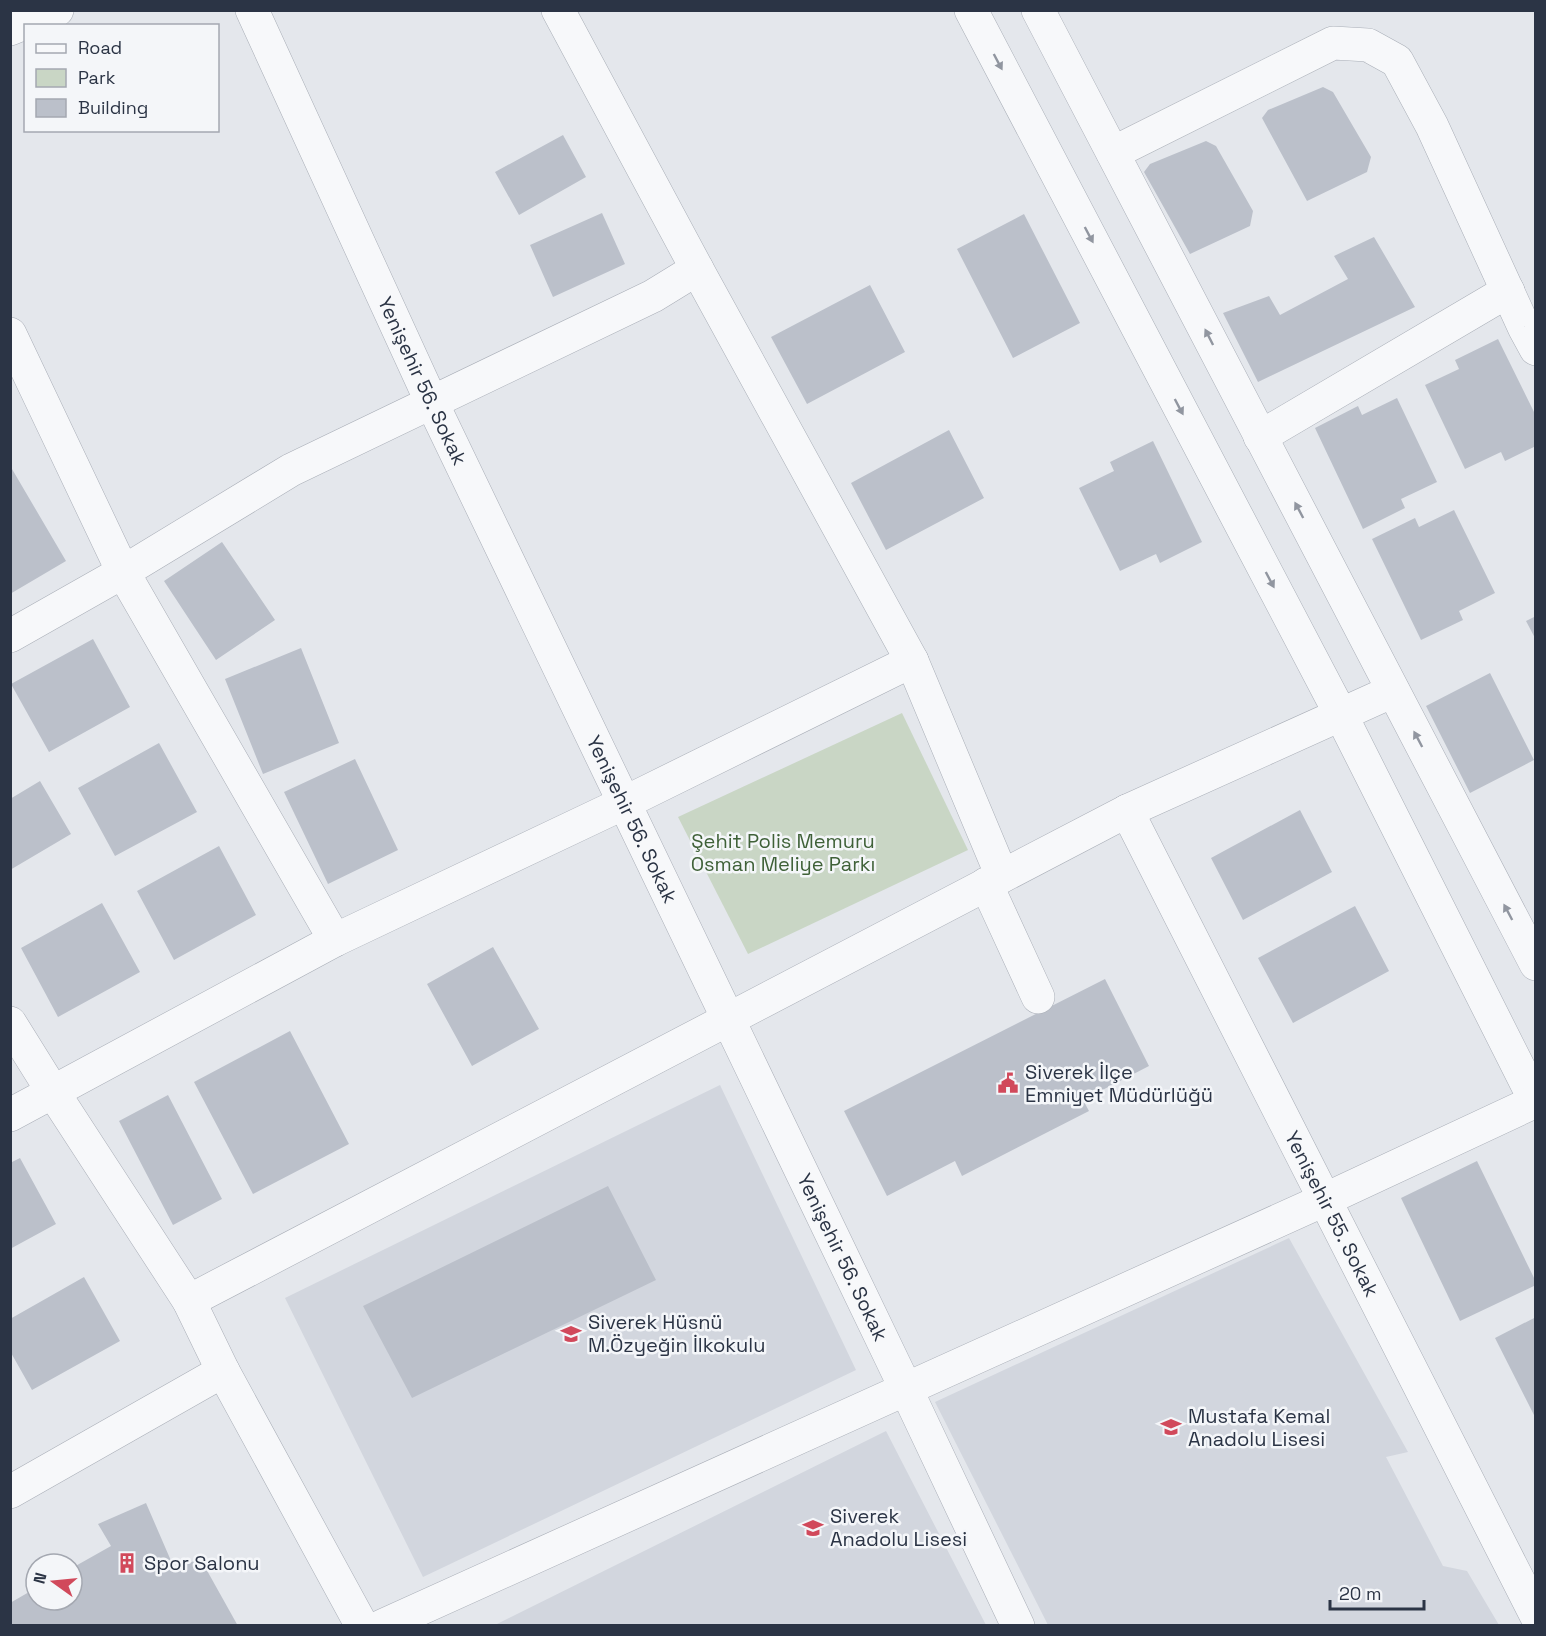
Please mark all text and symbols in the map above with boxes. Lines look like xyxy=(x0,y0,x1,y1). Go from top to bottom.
legend xyxy=(24,24,219,132)
text: Road xyxy=(78,36,122,59)
one-way arrow xyxy=(993,54,1003,71)
text: Park xyxy=(78,66,116,89)
text: Building xyxy=(78,96,148,119)
one-way arrow xyxy=(1083,226,1093,244)
street label: Yenişehir 56. Sokak xyxy=(372,292,473,469)
one-way arrow xyxy=(1204,329,1213,346)
one-way arrow xyxy=(1175,399,1184,416)
one-way arrow xyxy=(1294,502,1303,519)
one-way arrow xyxy=(1265,572,1275,589)
one-way arrow xyxy=(1413,730,1423,747)
street label: Yenişehir 56. Sokak xyxy=(581,731,684,907)
park label: Şehit Polis Memuru Osman Meliye Parkı xyxy=(691,828,875,877)
one-way arrow xyxy=(1503,903,1513,920)
place label: Siverek İlçe Emniyet Müdürlüğü xyxy=(1025,1059,1213,1108)
public building icon: Siverek İlçe Emniyet Müdürlüğü xyxy=(996,1071,1020,1095)
street label: Yenişehir 55. Sokak xyxy=(1279,1127,1385,1301)
street label: Yenişehir 56. Sokak xyxy=(791,1169,894,1345)
place label: Siverek Hüsnü M.Özyeğin İlkokulu xyxy=(588,1309,765,1358)
school or university icon: Siverek Hüsnü M.Özyeğin İlkokulu xyxy=(559,1322,583,1346)
place label: Mustafa Kemal Anadolu Lisesi xyxy=(1188,1403,1330,1452)
school or university icon: Mustafa Kemal Anadolu Lisesi xyxy=(1159,1415,1183,1439)
place label: Siverek Anadolu Lisesi xyxy=(830,1503,967,1552)
school or university icon: Siverek Anadolu Lisesi xyxy=(801,1516,825,1540)
place label: Spor Salonu xyxy=(144,1550,260,1576)
building icon: Spor Salonu xyxy=(115,1551,139,1575)
north arrow xyxy=(24,1552,84,1612)
text: N xyxy=(28,1570,52,1586)
scale bar xyxy=(1330,1573,1424,1611)
text: 20 m xyxy=(1339,1582,1382,1605)

